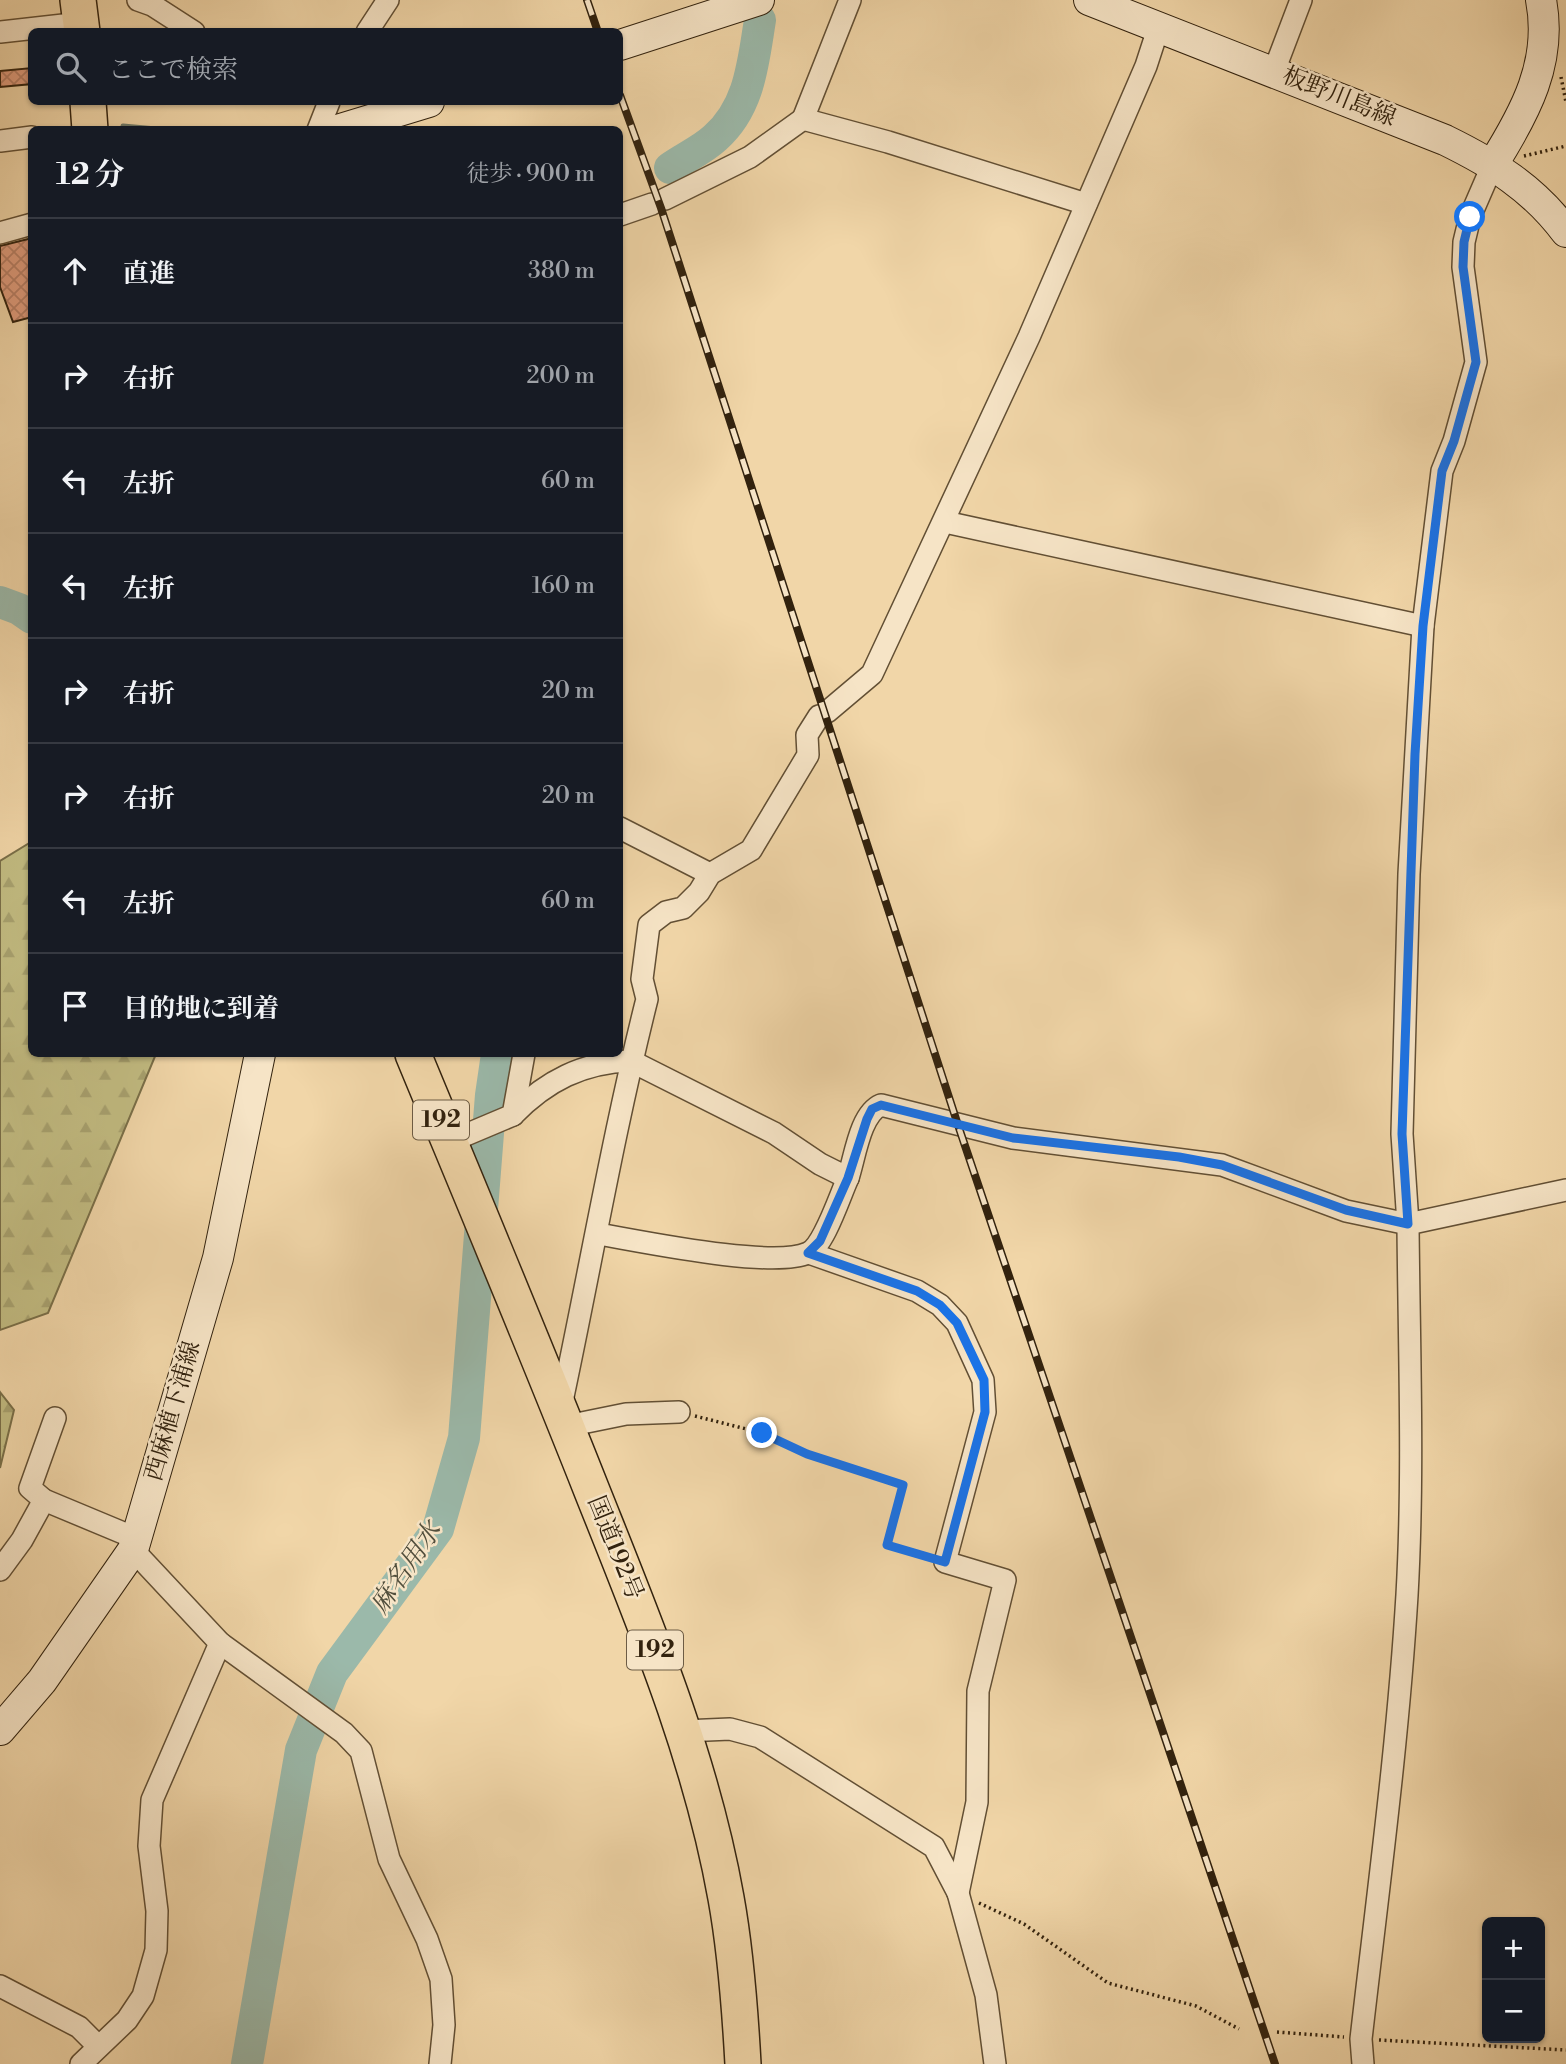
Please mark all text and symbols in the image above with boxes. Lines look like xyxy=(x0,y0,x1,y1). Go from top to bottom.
search box xyxy=(28,28,623,105)
icon: search xyxy=(52,48,90,86)
text: ここで検索 xyxy=(108,54,238,86)
street label: 板野川島線 xyxy=(1278,61,1400,133)
text: 12 分 xyxy=(56,156,125,194)
text: 徒歩 · 900 m xyxy=(466,160,595,188)
route start xyxy=(1454,201,1485,232)
icon: ahead xyxy=(56,252,94,290)
text: 380 m xyxy=(528,257,595,285)
text: 直進 xyxy=(123,258,175,290)
icon: right xyxy=(56,357,94,395)
text: 200 m xyxy=(527,362,595,390)
text: 右折 xyxy=(123,363,175,395)
icon: left xyxy=(56,462,94,500)
text: 60 m xyxy=(541,467,595,495)
text: 左折 xyxy=(123,468,175,500)
icon: left xyxy=(56,567,94,605)
text: 160 m xyxy=(532,572,595,600)
text: 左折 xyxy=(123,573,175,605)
icon: right xyxy=(56,672,94,710)
text: 20 m xyxy=(542,677,595,705)
text: 右折 xyxy=(123,678,175,710)
icon: right xyxy=(56,777,94,815)
text: 20 m xyxy=(542,782,595,810)
text: 右折 xyxy=(123,783,175,815)
icon: left xyxy=(56,882,94,920)
text: 60 m xyxy=(541,887,595,915)
text: 左折 xyxy=(123,888,175,920)
icon: arrive xyxy=(56,987,94,1025)
text: 目的地に到着 xyxy=(123,993,279,1025)
road number: 192 xyxy=(413,1100,469,1140)
street label: 西麻植下浦線 xyxy=(139,1338,207,1484)
route end xyxy=(746,1417,777,1448)
street label: 国道192号 xyxy=(581,1492,649,1604)
water label: 麻名用水 xyxy=(364,1513,450,1620)
road number: 192 xyxy=(627,1630,683,1670)
map controls xyxy=(1482,1917,1545,2043)
button: + xyxy=(1482,1917,1545,1980)
button: − xyxy=(1482,1980,1545,2043)

